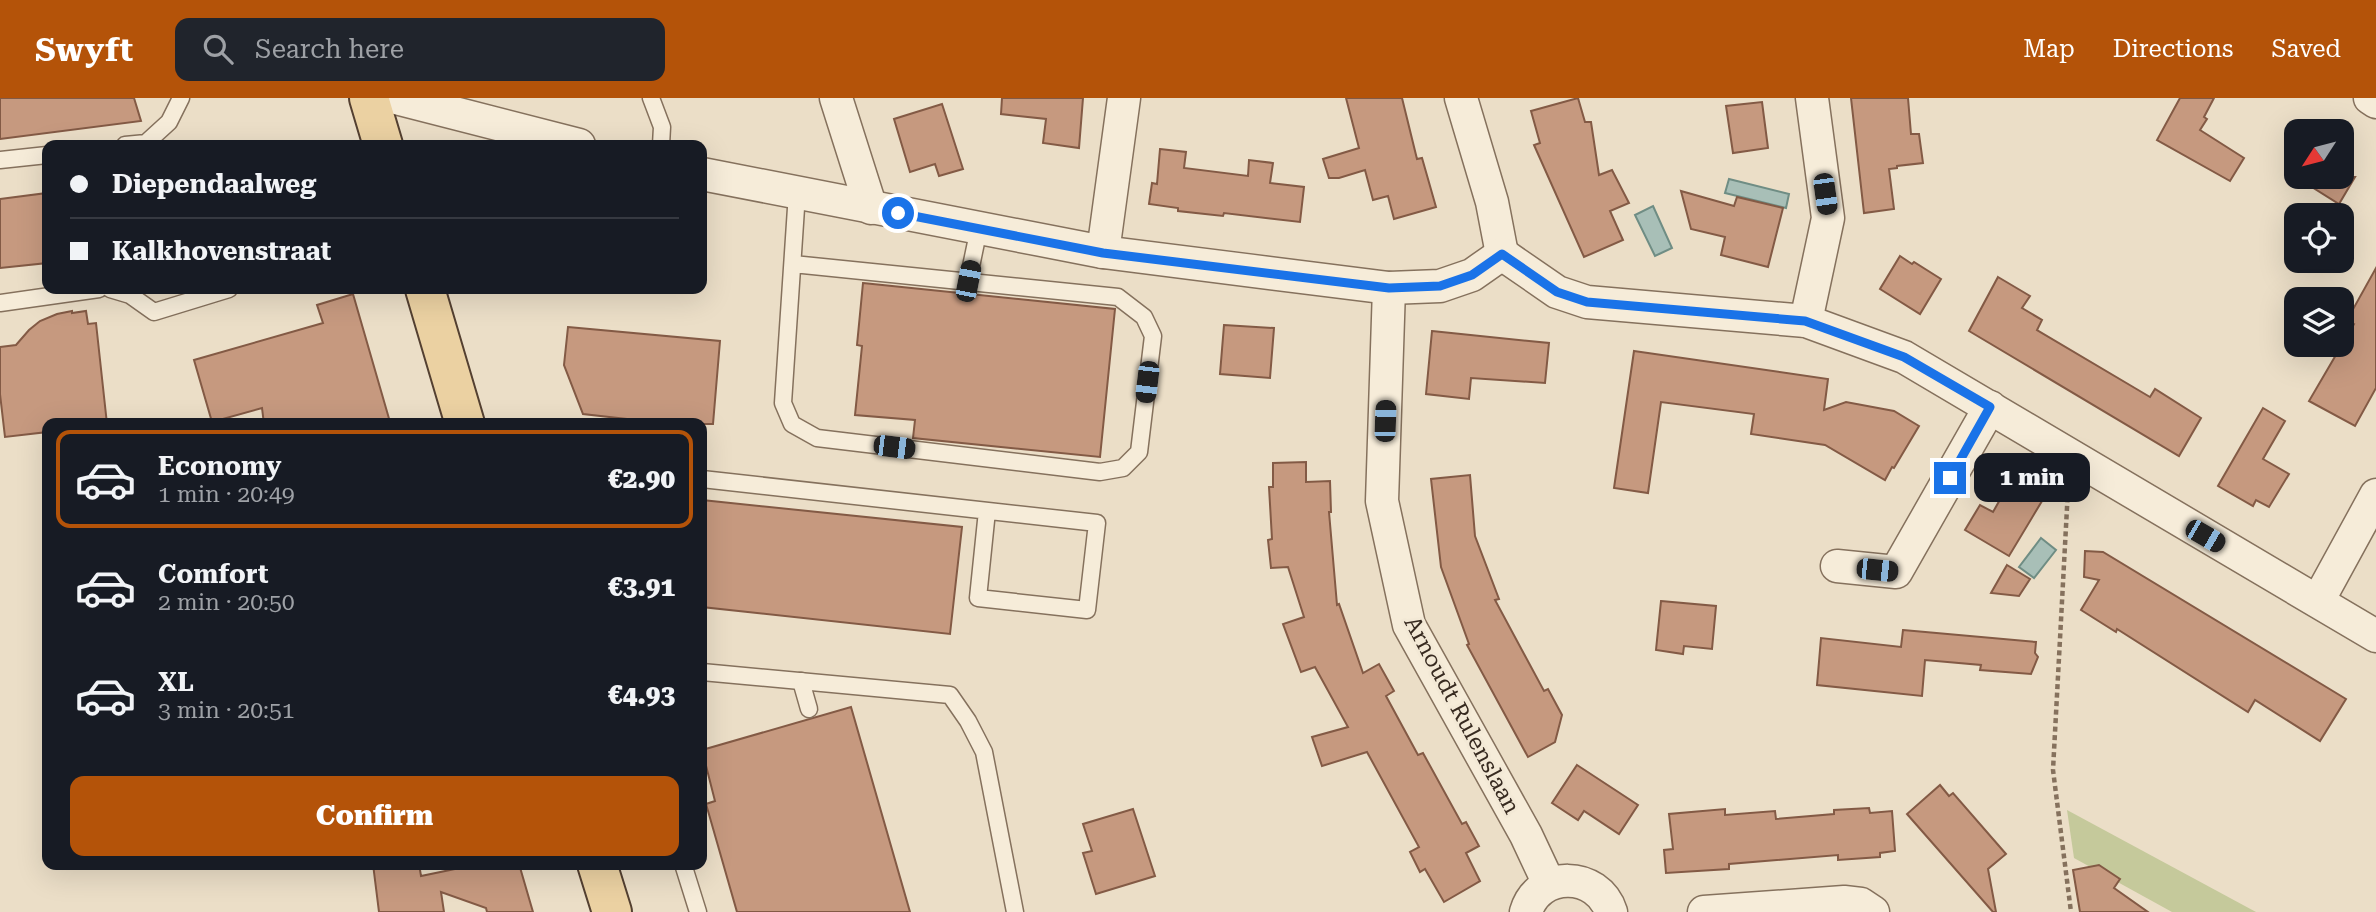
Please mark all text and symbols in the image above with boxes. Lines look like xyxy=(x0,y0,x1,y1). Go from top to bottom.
search box xyxy=(175,18,665,81)
text: Swyft xyxy=(35,30,133,69)
icon: search xyxy=(199,30,237,68)
text: Search here xyxy=(255,34,404,64)
text: Map xyxy=(2023,35,2075,63)
text: Directions xyxy=(2113,35,2233,63)
text: Saved xyxy=(2271,35,2341,63)
north arrow xyxy=(2284,119,2354,189)
map controls xyxy=(2284,119,2354,357)
text: Diependaalweg xyxy=(112,169,316,199)
car xyxy=(1812,172,1839,216)
route start xyxy=(882,197,914,229)
button: locate xyxy=(2284,203,2354,273)
text: Kalkhovenstraat xyxy=(112,236,331,266)
car xyxy=(954,258,983,304)
button: layers xyxy=(2284,287,2354,357)
car xyxy=(1135,360,1160,404)
car xyxy=(1374,400,1397,442)
car xyxy=(872,434,917,460)
icon: car xyxy=(74,448,137,511)
text: Economy xyxy=(158,451,281,481)
callout: 1 min xyxy=(1974,454,2090,502)
route end xyxy=(1934,462,1966,494)
text: €2.90 xyxy=(608,464,675,494)
text: 1 min xyxy=(2000,464,2064,491)
text: 1 min · 20:49 xyxy=(158,481,295,508)
car xyxy=(2182,516,2229,556)
icon: car xyxy=(74,556,137,619)
car xyxy=(1856,557,1899,583)
text: Comfort xyxy=(158,559,268,589)
text: €3.91 xyxy=(608,572,675,602)
text: 2 min · 20:50 xyxy=(158,589,295,616)
street label: Arnoudt Rulenslaan xyxy=(1398,612,1526,819)
icon: car xyxy=(74,664,137,727)
text: XL xyxy=(158,667,194,697)
text: €4.93 xyxy=(608,680,675,710)
text: 3 min · 20:51 xyxy=(158,697,295,724)
button: Confirm xyxy=(70,776,679,856)

